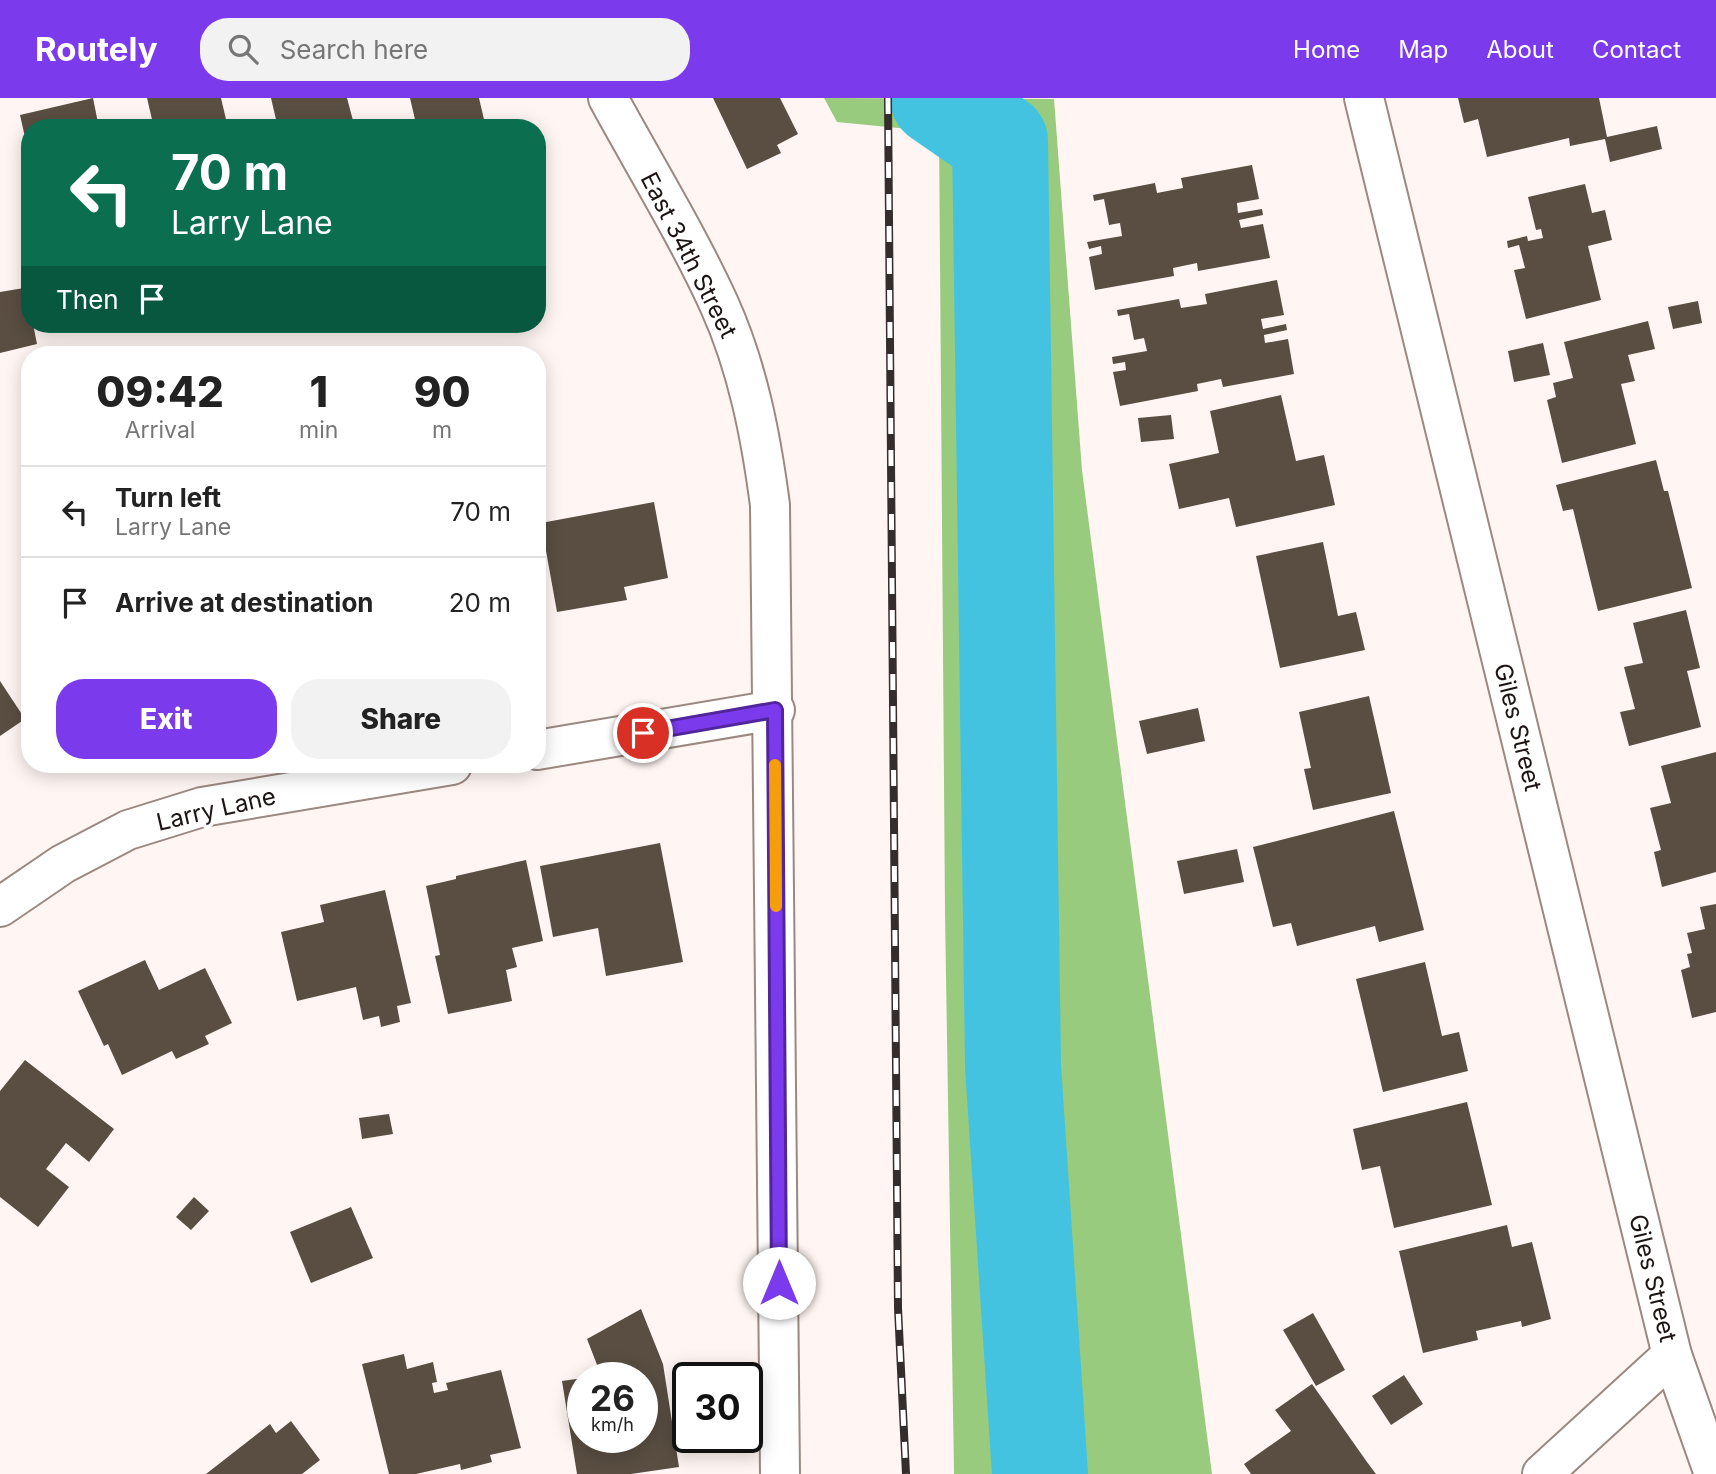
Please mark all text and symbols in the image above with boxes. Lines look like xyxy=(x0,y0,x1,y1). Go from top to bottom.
search box xyxy=(200,18,690,81)
text: Routely xyxy=(35,29,158,69)
icon: search xyxy=(224,30,262,68)
text: Search here xyxy=(280,34,428,65)
text: Home xyxy=(1293,35,1360,64)
text: Map xyxy=(1398,35,1448,64)
text: About xyxy=(1486,35,1554,64)
text: Contact xyxy=(1592,35,1681,64)
text: 70 m xyxy=(171,143,288,202)
icon: left xyxy=(56,147,147,238)
street label: East 34th Street xyxy=(635,167,743,343)
text: Larry Lane xyxy=(171,203,333,242)
icon: arrive xyxy=(133,280,171,318)
text: Then xyxy=(56,284,119,315)
text: 09:42 xyxy=(96,366,224,417)
text: 1 xyxy=(309,366,328,417)
text: 90 xyxy=(414,366,471,417)
text: Arrival xyxy=(125,416,195,444)
text: min xyxy=(299,416,338,444)
text: m xyxy=(432,416,452,444)
text: Turn left xyxy=(115,482,221,513)
icon: left xyxy=(56,493,94,531)
text: 70 m xyxy=(450,496,511,527)
text: Larry Lane xyxy=(115,513,231,541)
icon: arrive xyxy=(56,584,94,622)
text: Arrive at destination xyxy=(115,587,374,618)
text: 20 m xyxy=(449,587,511,618)
street label: Giles Street xyxy=(1488,660,1548,794)
button: Exit xyxy=(56,679,277,759)
button: Share xyxy=(291,679,511,759)
pin xyxy=(613,703,673,763)
icon: arrive xyxy=(624,714,662,752)
street label: Larry Lane xyxy=(154,781,278,837)
street label: Giles Street xyxy=(1623,1211,1683,1345)
position arrow xyxy=(742,1246,816,1320)
speed limit sign: 30 xyxy=(672,1362,763,1453)
text: 26 xyxy=(590,1377,635,1419)
text: km/h xyxy=(591,1414,634,1435)

